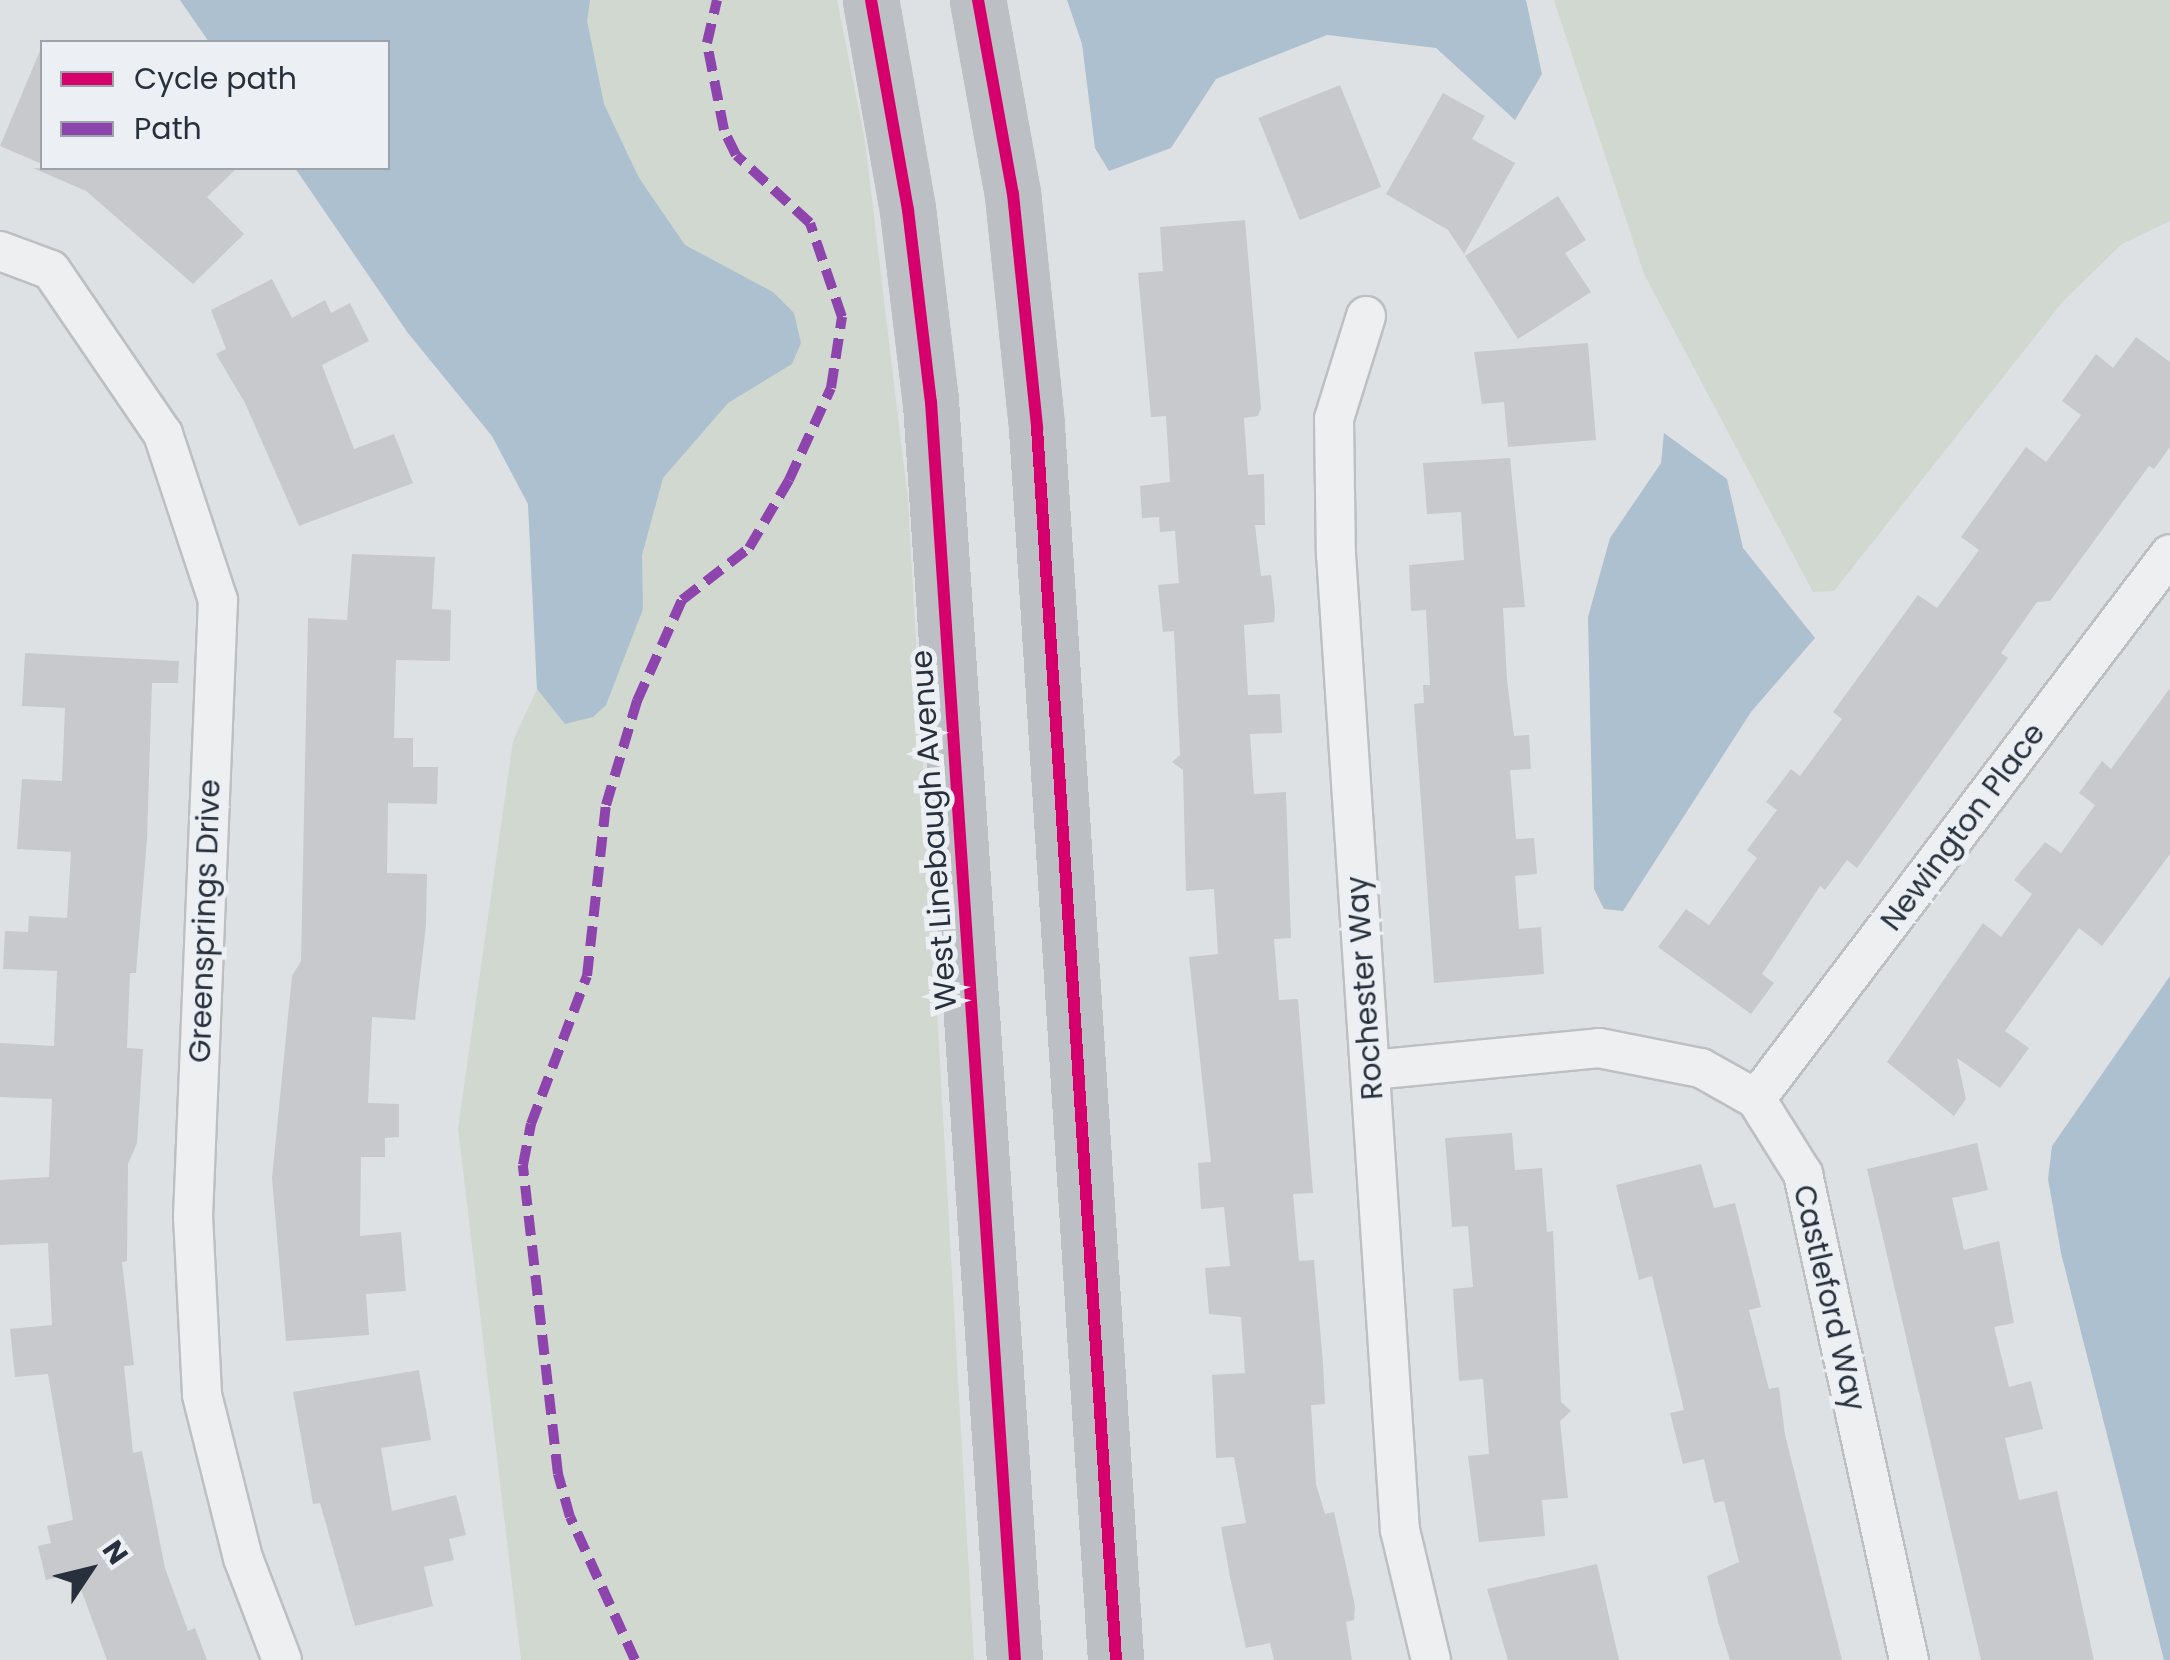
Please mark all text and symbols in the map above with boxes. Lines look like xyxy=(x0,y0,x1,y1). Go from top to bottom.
legend xyxy=(40,40,390,170)
text: Cycle path xyxy=(134,57,297,100)
text: Path xyxy=(134,107,202,150)
street label: West Linebaugh Avenue xyxy=(903,649,965,1011)
street label: Newington Place xyxy=(1873,716,2053,938)
street label: Greensprings Drive xyxy=(182,779,228,1063)
street label: Rochester Way xyxy=(1339,875,1391,1101)
street label: Castleford Way xyxy=(1785,1181,1873,1415)
north arrow xyxy=(40,1520,140,1620)
text: N xyxy=(93,1533,137,1572)

